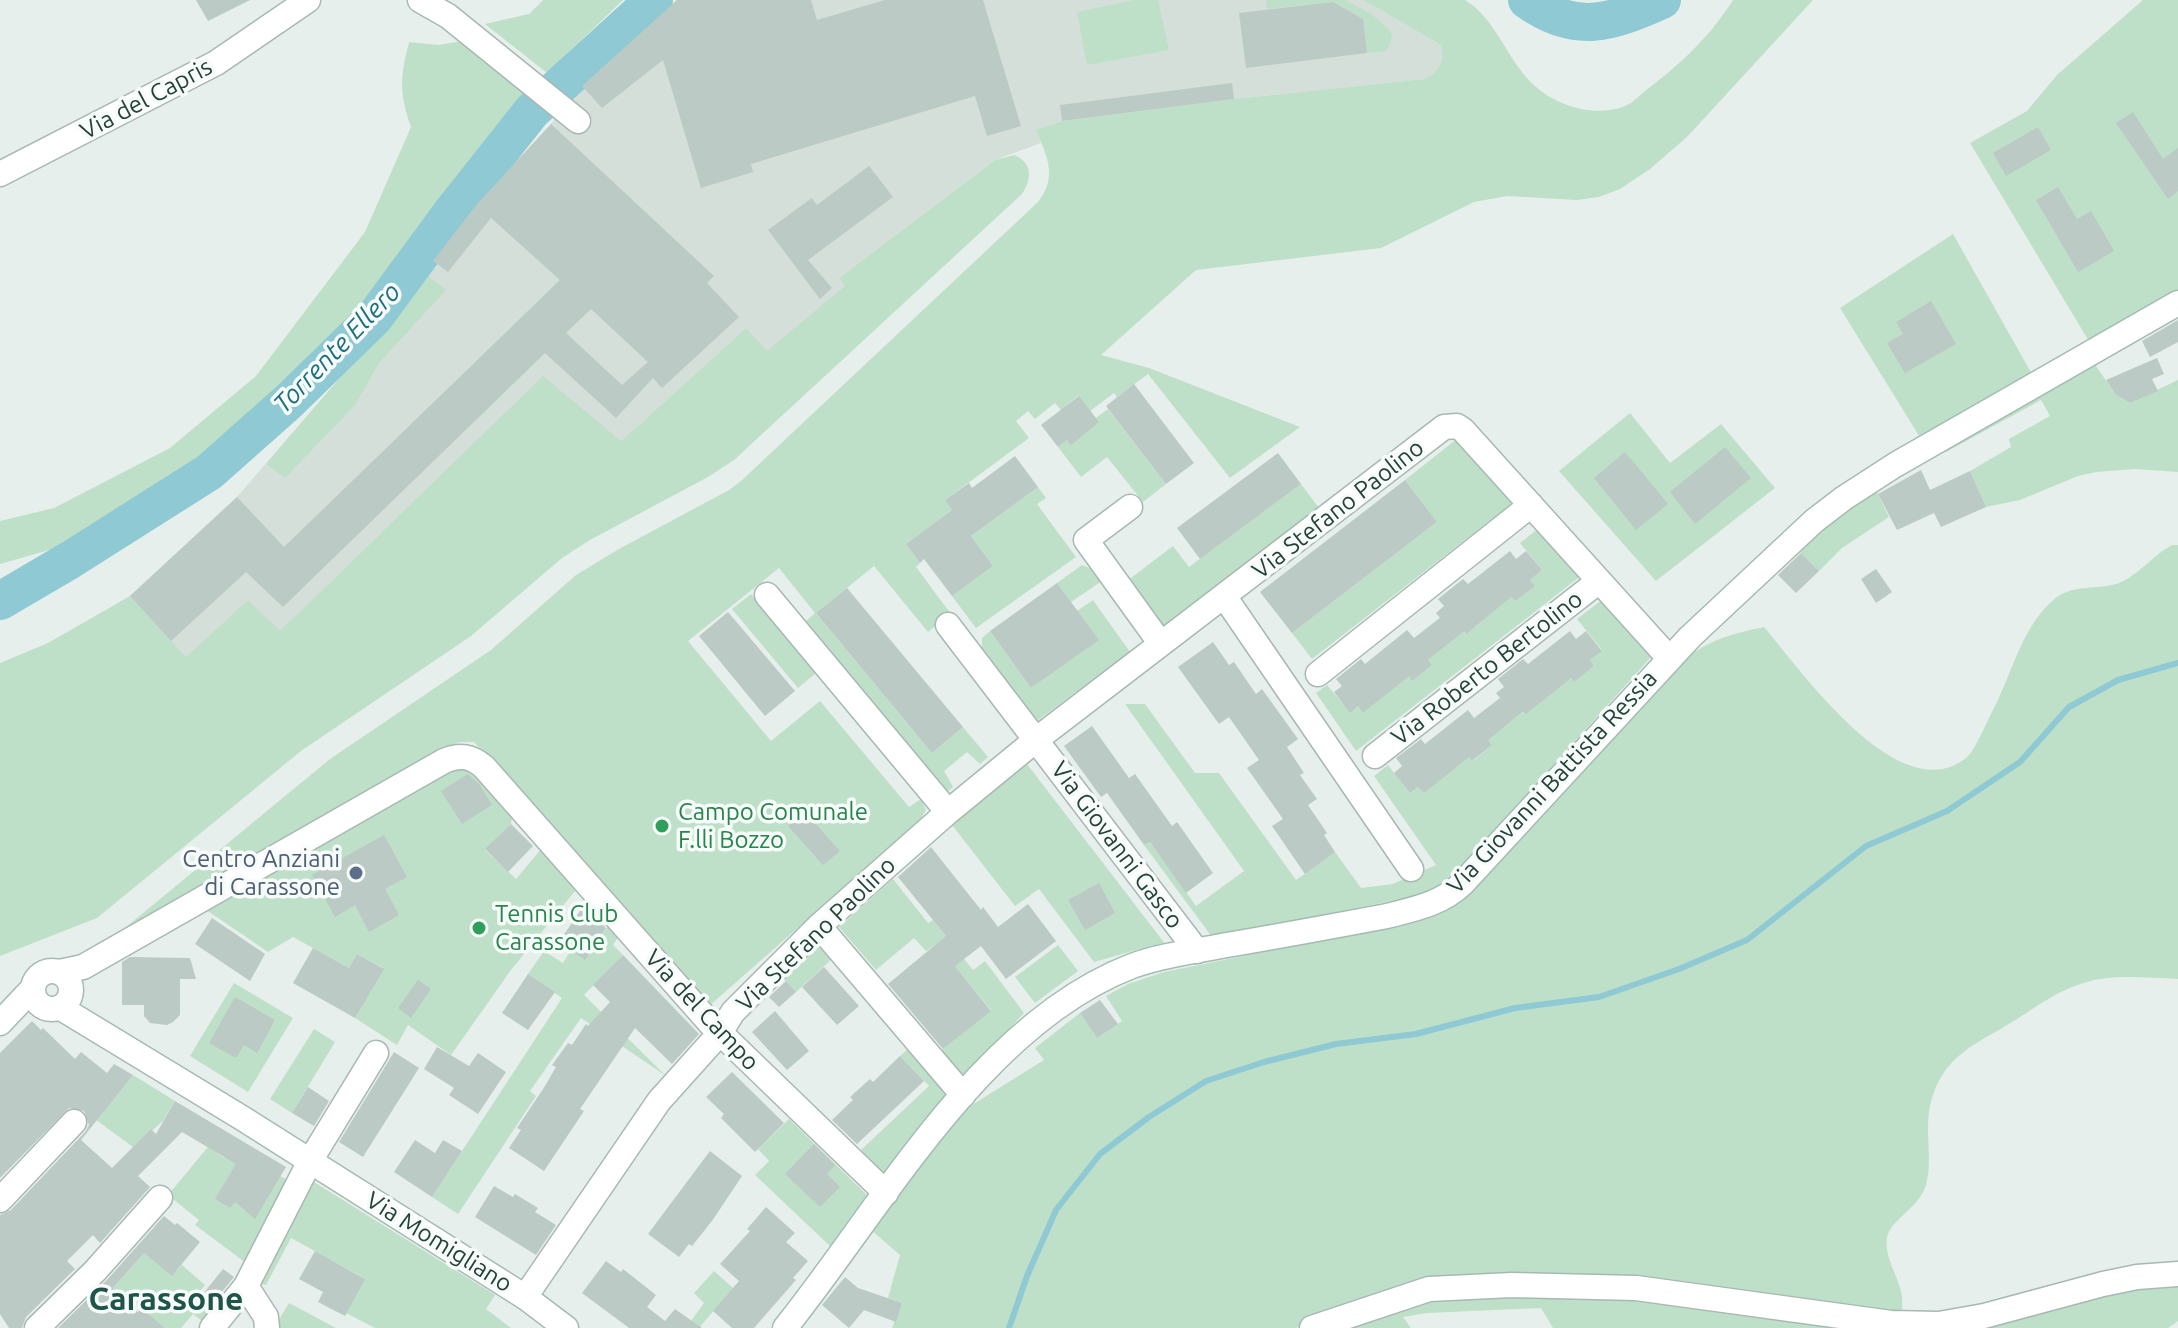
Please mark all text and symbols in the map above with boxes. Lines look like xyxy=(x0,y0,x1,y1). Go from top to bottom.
street label: Via del Capris xyxy=(75,52,217,146)
water label: Torrente Ellero xyxy=(267,276,407,420)
street label: Via Stefano Paolino xyxy=(1246,433,1430,585)
street label: Via Roberto Bertolino xyxy=(1386,584,1588,752)
street label: Via Giovanni Battista Ressia xyxy=(1441,664,1663,900)
street label: Via Giovanni Gasco xyxy=(1045,756,1189,934)
place label: Campo Comunale F.lli Bozzo xyxy=(678,798,868,854)
marker: Campo Comunale F.lli Bozzo xyxy=(653,817,671,835)
place label: Centro Anziani di Carassone xyxy=(182,845,340,901)
street label: Via Stefano Paolino xyxy=(730,851,902,1017)
marker: Centro Anziani di Carassone xyxy=(347,864,365,882)
place label: Tennis Club Carassone xyxy=(495,900,618,956)
marker: Tennis Club Carassone xyxy=(470,919,488,937)
street label: Via del Campo xyxy=(639,944,765,1076)
street label: Via Momigliano xyxy=(361,1186,517,1298)
district label: Carassone xyxy=(89,1280,243,1318)

